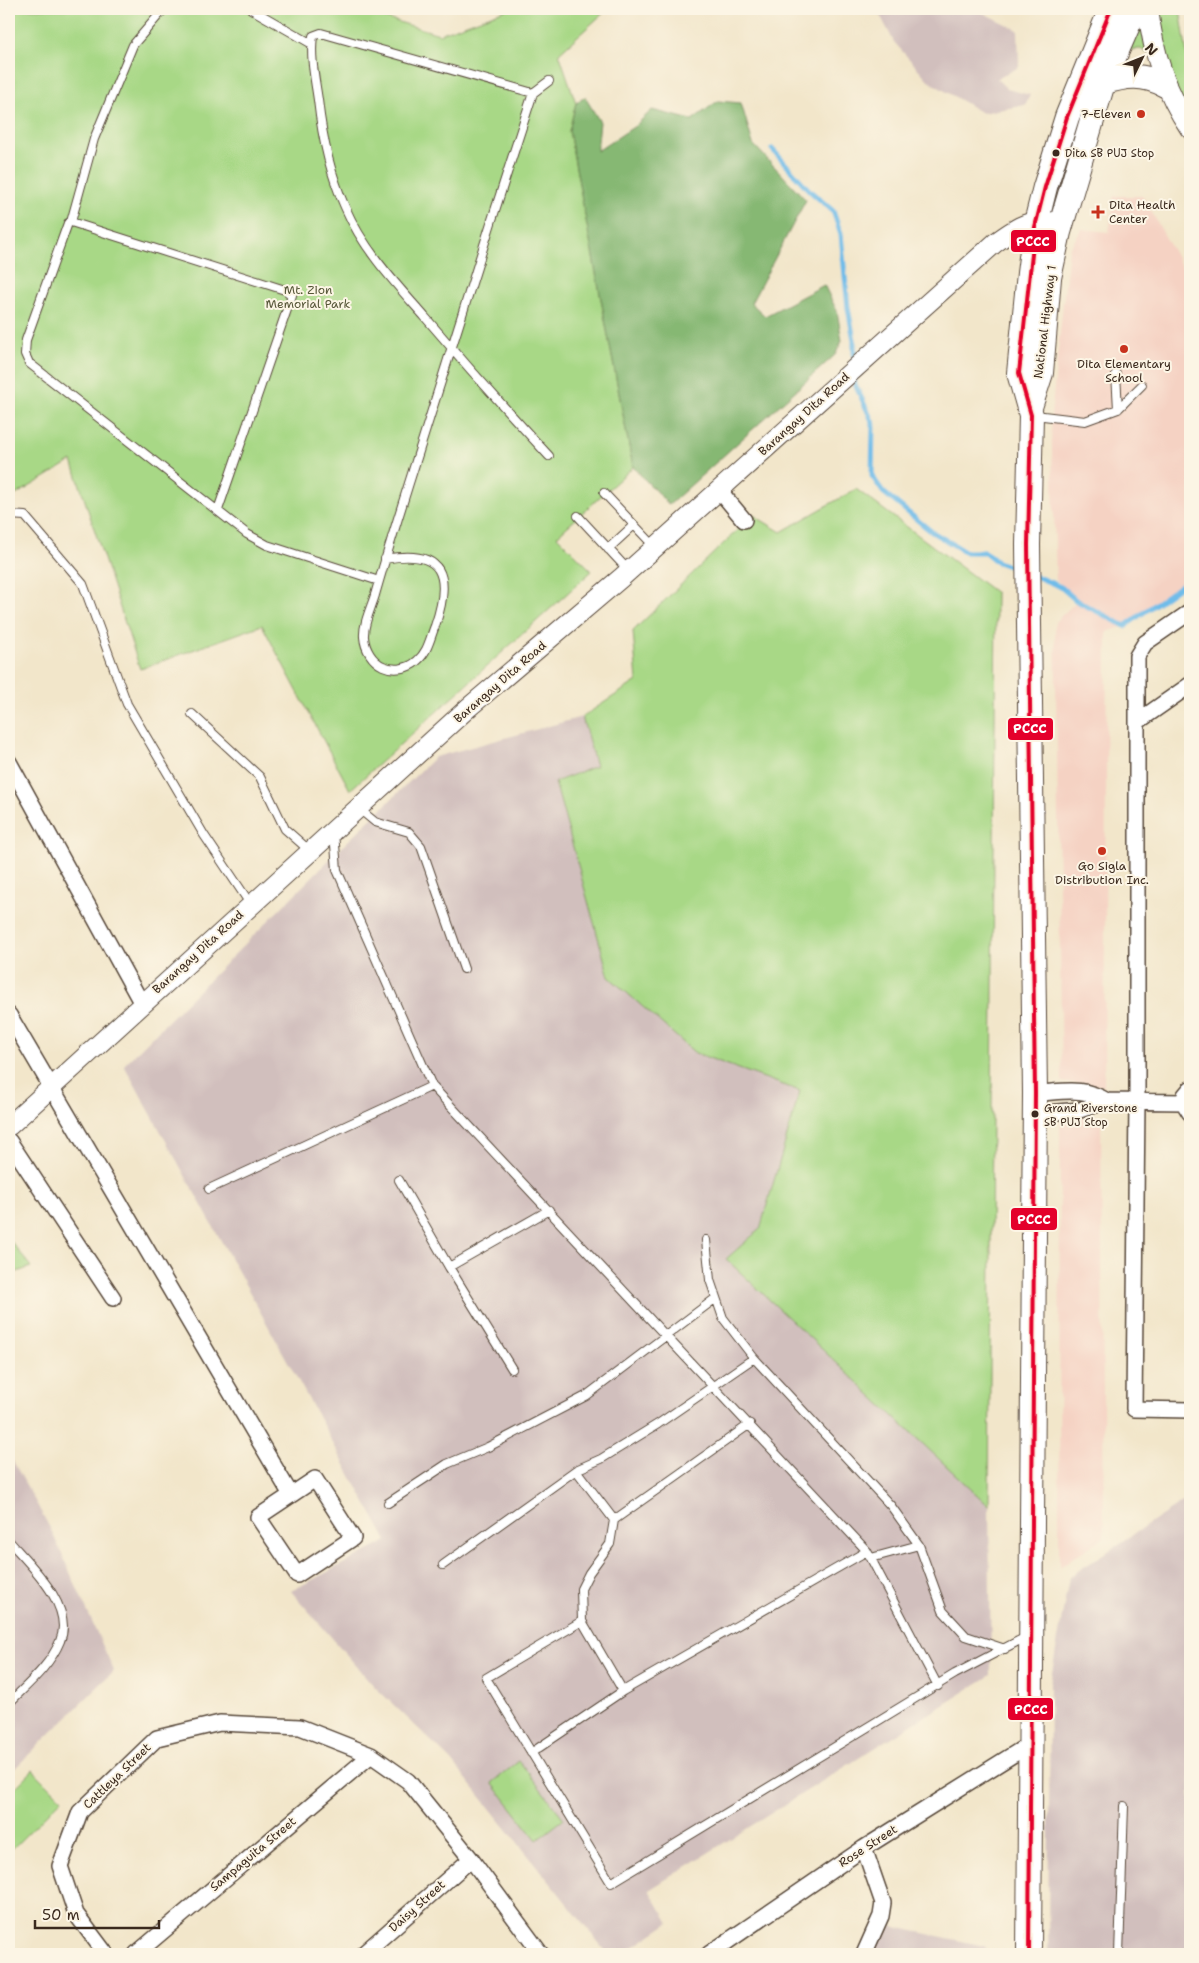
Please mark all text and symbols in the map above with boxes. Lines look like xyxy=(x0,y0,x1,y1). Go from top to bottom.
north arrow xyxy=(1116,32,1166,82)
text: N xyxy=(1141,39,1162,59)
place label: 7-Eleven xyxy=(1080,106,1131,122)
marker: 7-Eleven xyxy=(1135,108,1147,120)
place label: Dita SB PUJ Stop xyxy=(1065,146,1154,161)
marker: Dita SB PUJ Stop xyxy=(1051,148,1061,158)
place label: Dita Health Center xyxy=(1109,197,1176,227)
marker: Dita Health Center xyxy=(1091,205,1105,219)
line badge: PCCC xyxy=(1010,229,1057,253)
text: PCCC xyxy=(1016,232,1050,250)
street label: National Highway 1 xyxy=(1030,264,1060,380)
park label: Mt. Zion Memorial Park xyxy=(266,282,351,312)
marker: Dita Elementary School xyxy=(1118,343,1130,355)
place label: Dita Elementary School xyxy=(1077,356,1171,386)
street label: Barangay Dita Road xyxy=(755,369,853,459)
street label: Barangay Dita Road xyxy=(450,637,550,727)
line badge: PCCC xyxy=(1007,717,1054,741)
text: PCCC xyxy=(1013,719,1047,737)
marker: Go Sigla Distribution Inc. xyxy=(1096,845,1108,857)
place label: Go Sigla Distribution Inc. xyxy=(1055,858,1149,888)
street label: Barangay Dita Road xyxy=(149,907,247,997)
place label: Grand Riverstone SB PUJ Stop xyxy=(1044,1101,1137,1130)
marker: Grand Riverstone SB PUJ Stop xyxy=(1030,1109,1040,1119)
line badge: PCCC xyxy=(1010,1207,1058,1231)
text: PCCC xyxy=(1017,1210,1051,1228)
line badge: PCCC xyxy=(1007,1697,1054,1721)
text: PCCC xyxy=(1014,1700,1048,1718)
street label: Cattleya Street xyxy=(80,1740,154,1812)
street label: Sampaguita Street xyxy=(207,1813,299,1895)
street label: Rose Street xyxy=(836,1821,900,1871)
street label: Daisy Street xyxy=(386,1877,448,1935)
scale bar xyxy=(35,1898,159,1930)
text: 50 m xyxy=(42,1905,80,1925)

